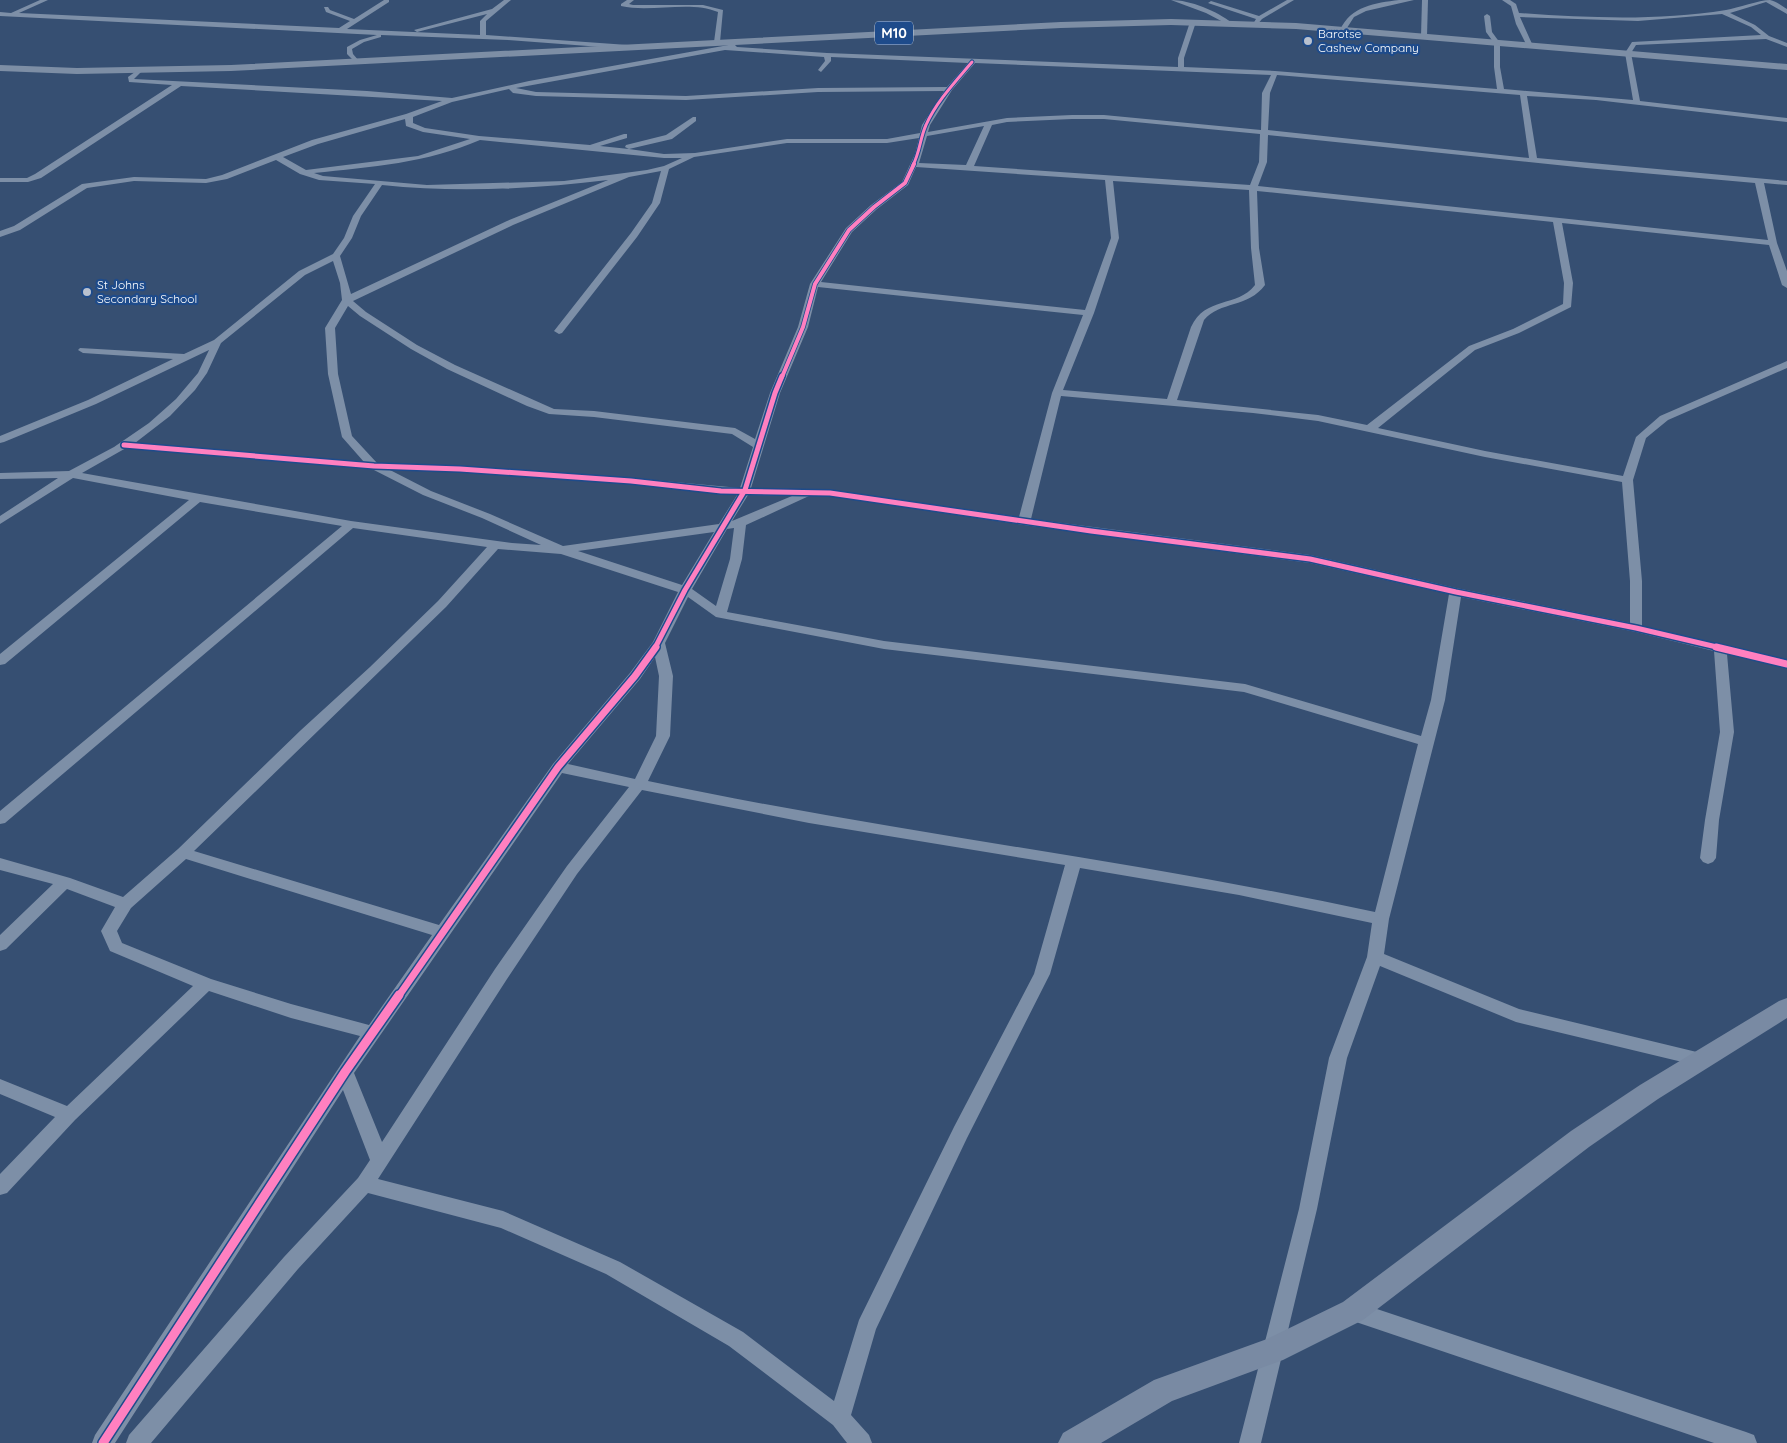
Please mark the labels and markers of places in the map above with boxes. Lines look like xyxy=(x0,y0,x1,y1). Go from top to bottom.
place label: Barotse Cashew Company xyxy=(1318,26,1419,55)
marker: Barotse Cashew Company xyxy=(1302,35,1314,47)
place label: St Johns Secondary School xyxy=(97,277,197,306)
marker: St Johns Secondary School xyxy=(81,286,93,298)

